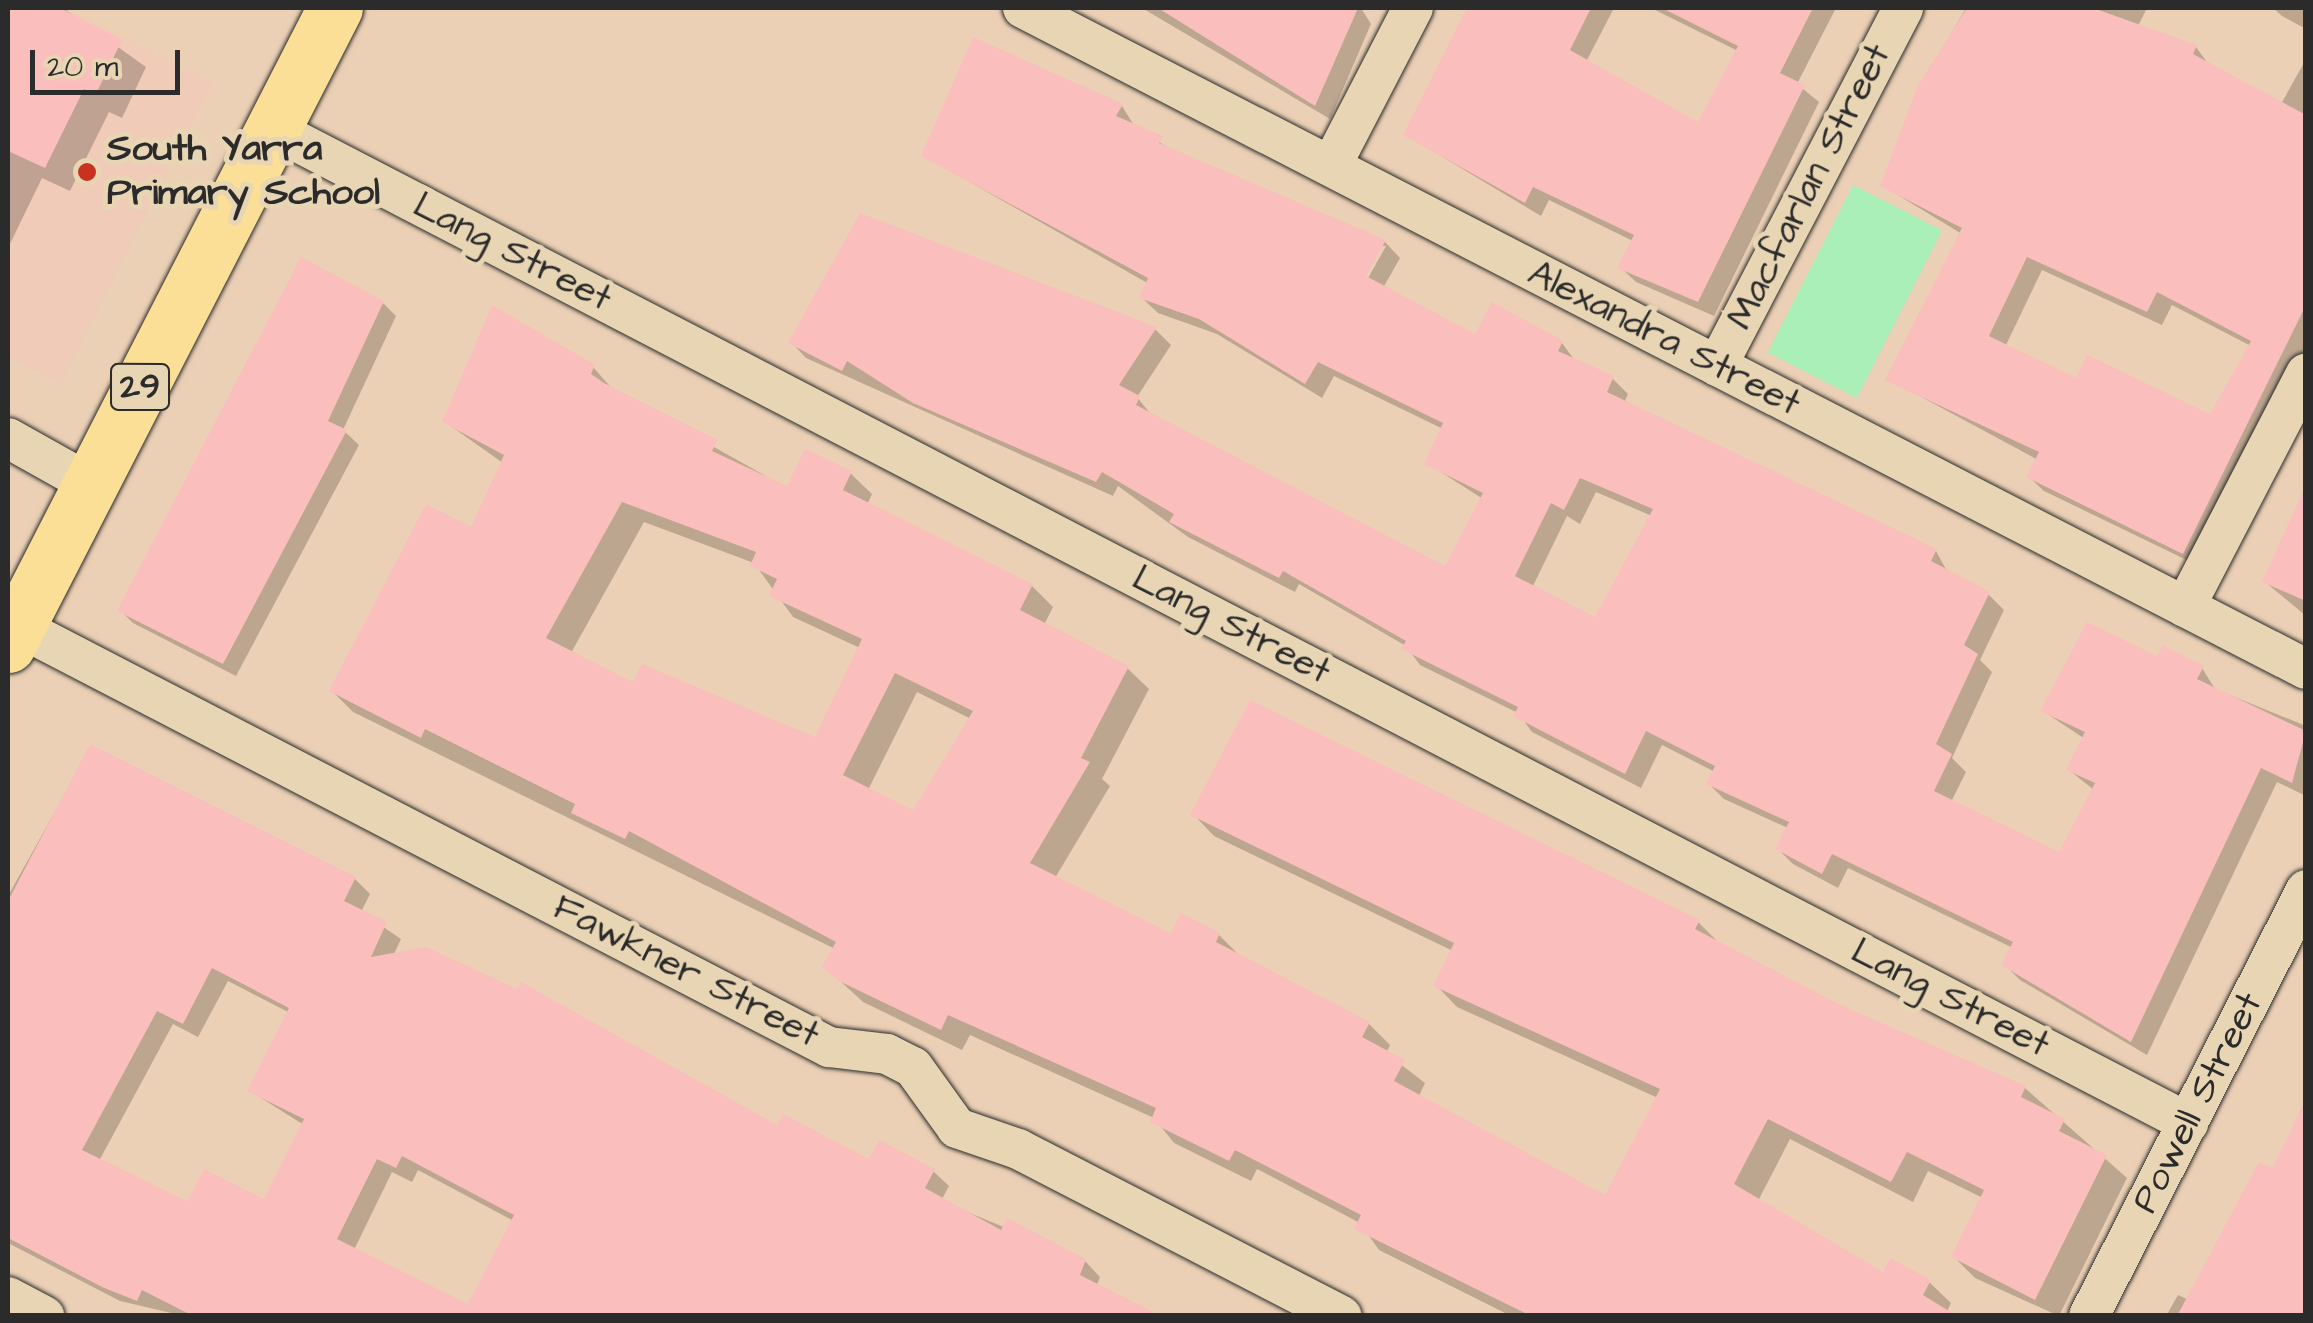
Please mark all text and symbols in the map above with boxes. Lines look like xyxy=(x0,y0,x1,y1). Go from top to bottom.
scale bar xyxy=(35,30,185,92)
street label: Macfarlan Street xyxy=(1718,37,1902,337)
text: 20 m xyxy=(47,46,118,88)
place label: South Yarra Primary School xyxy=(107,127,380,216)
marker: South Yarra Primary School xyxy=(76,161,98,183)
street label: Lang Street xyxy=(405,183,619,323)
street label: Alexandra Street xyxy=(1520,251,1808,427)
road number: 29 xyxy=(110,357,170,417)
street label: Lang Street xyxy=(1124,556,1338,696)
street label: Fawkner Street xyxy=(545,885,827,1059)
street label: Lang Street xyxy=(1843,929,2057,1069)
street label: Powell Street xyxy=(2123,985,2273,1221)

